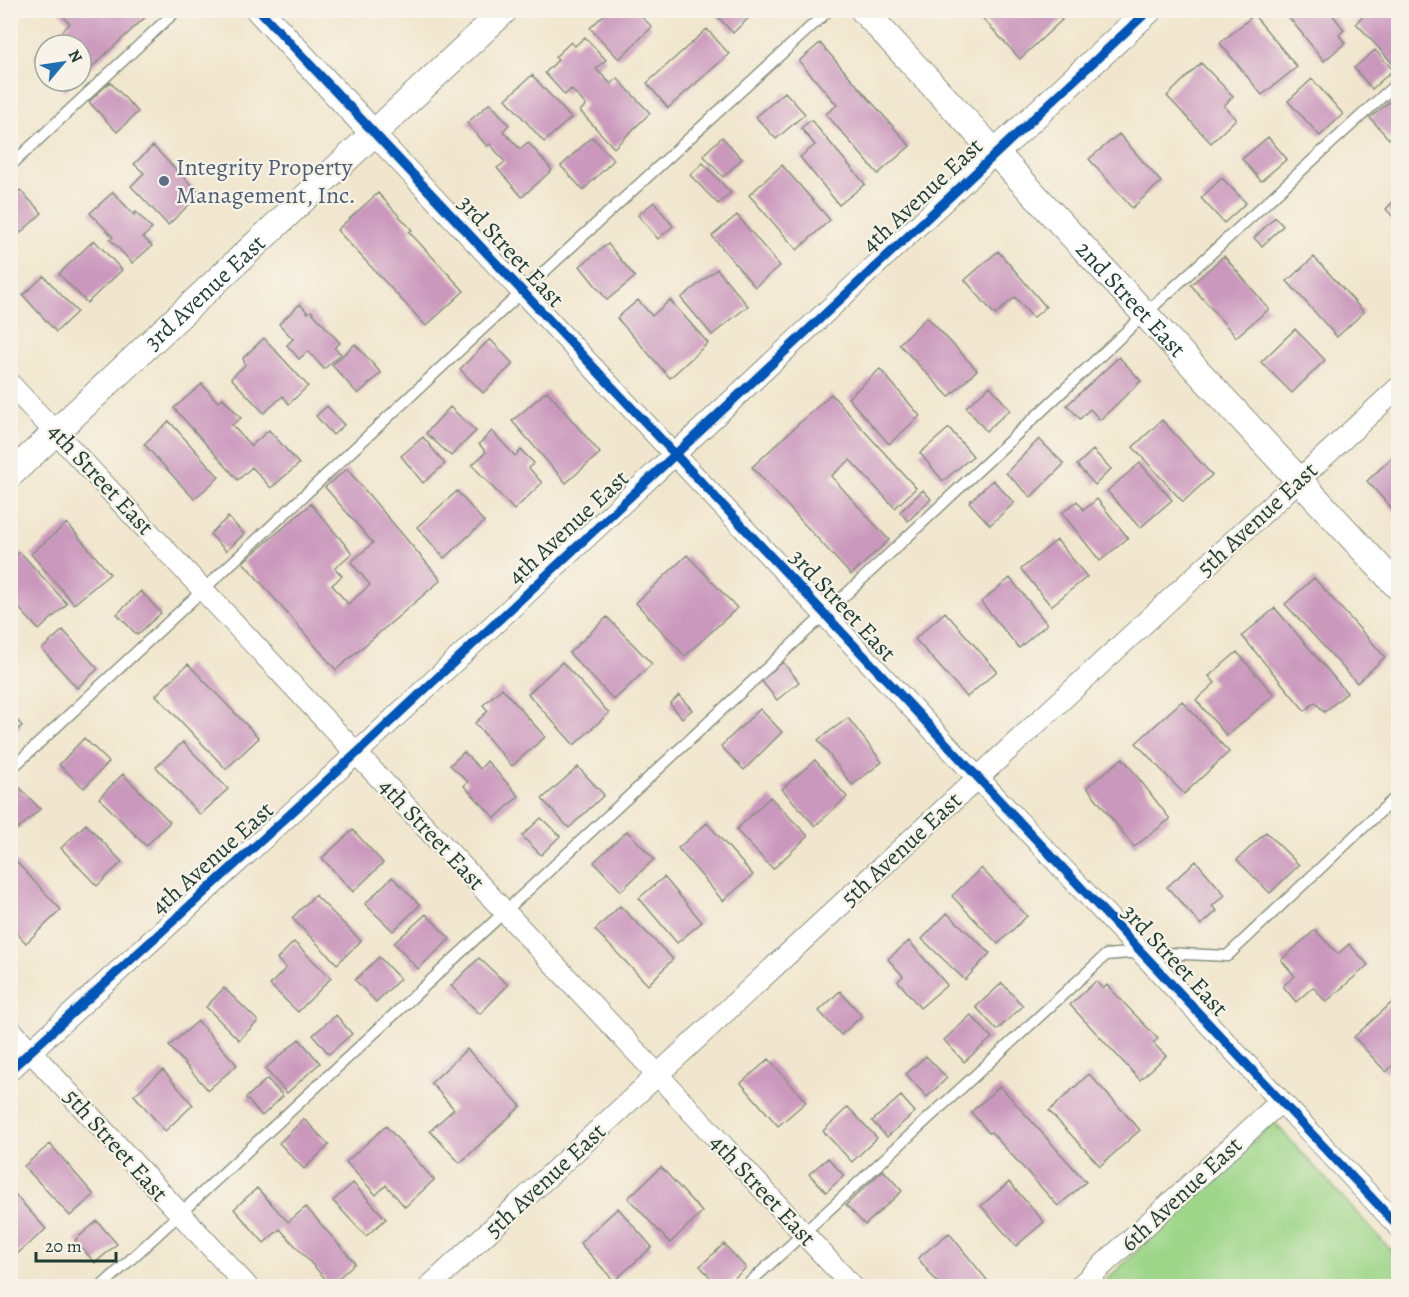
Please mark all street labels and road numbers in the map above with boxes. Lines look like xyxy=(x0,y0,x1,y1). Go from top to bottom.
street label: 4th Avenue East xyxy=(854,130,990,260)
street label: 3rd Street East xyxy=(451,188,571,314)
street label: 3rd Avenue East xyxy=(137,227,272,357)
street label: 2nd Street East xyxy=(1069,234,1193,364)
street label: 4th Street East xyxy=(41,416,161,542)
street label: 5th Avenue East xyxy=(1190,455,1324,583)
street label: 4th Avenue East xyxy=(500,462,636,592)
street label: 3rd Street East xyxy=(783,542,903,668)
street label: 4th Street East xyxy=(372,771,492,897)
street label: 5th Avenue East xyxy=(834,785,968,913)
street label: 4th Avenue East xyxy=(144,794,280,922)
street label: 3rd Street East xyxy=(1115,897,1235,1023)
street label: 5th Street East xyxy=(57,1082,175,1209)
street label: 5th Avenue East xyxy=(478,1116,612,1244)
street label: 4th Street East xyxy=(703,1127,823,1253)
street label: 6th Avenue East xyxy=(1113,1129,1249,1259)

